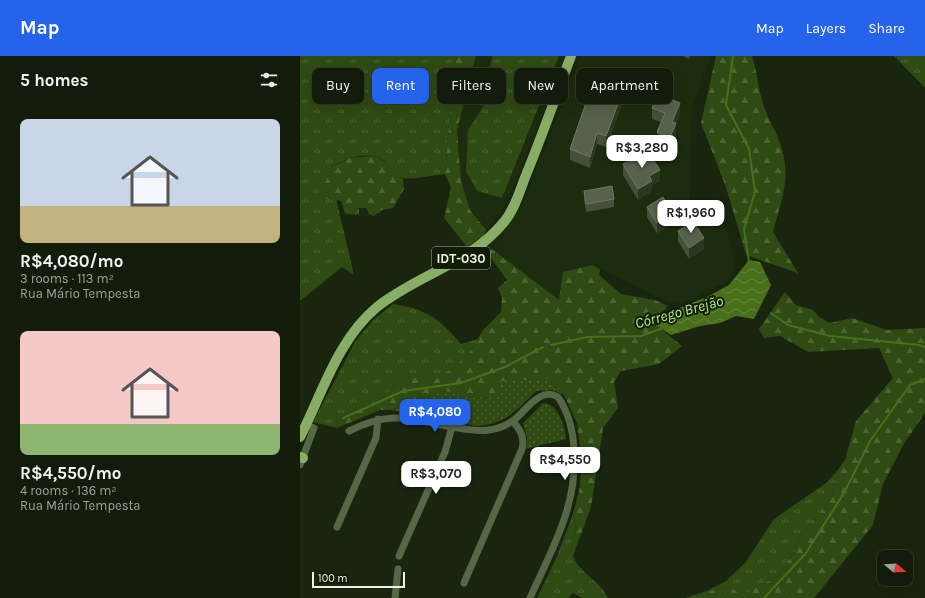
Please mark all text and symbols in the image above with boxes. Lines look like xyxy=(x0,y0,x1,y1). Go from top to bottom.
text: Map xyxy=(20,17,59,39)
text: Map xyxy=(756,20,784,37)
text: Layers xyxy=(806,20,846,37)
text: Share xyxy=(868,20,905,37)
chip: Buy xyxy=(312,68,364,104)
chip: Rent xyxy=(372,68,429,104)
chip: Filters xyxy=(437,68,506,104)
chip: New xyxy=(514,68,568,104)
chip: Apartment xyxy=(576,68,673,104)
icon: filters xyxy=(258,69,280,91)
text: 5 homes xyxy=(20,70,89,90)
pin: R$3,280 xyxy=(605,135,679,169)
text: R$3,280 xyxy=(615,140,669,155)
icon: home xyxy=(114,145,186,217)
pin: R$1,960 xyxy=(654,200,728,234)
text: R$1,960 xyxy=(666,205,716,220)
road number: IDT-030 xyxy=(432,247,490,269)
text: R$4,080/mo xyxy=(20,251,123,271)
text: 3 rooms · 113 m² xyxy=(20,271,114,286)
text: Rua Mário Tempesta xyxy=(20,286,141,301)
water label: Córrego Brejão xyxy=(633,291,726,332)
icon: home xyxy=(114,357,186,429)
pin: R$4,080 xyxy=(398,399,472,433)
text: R$4,080 xyxy=(408,404,462,419)
pin: R$4,550 xyxy=(528,447,602,481)
text: R$4,550 xyxy=(539,452,591,467)
pin: R$3,070 xyxy=(399,461,473,495)
text: R$4,550/mo xyxy=(20,463,121,483)
text: R$3,070 xyxy=(410,466,462,481)
text: 4 rooms · 136 m² xyxy=(20,483,117,498)
text: Rua Mário Tempesta xyxy=(20,498,141,513)
north arrow xyxy=(877,550,913,586)
map controls xyxy=(877,550,913,586)
scale bar xyxy=(312,570,405,589)
text: 100 m xyxy=(318,572,348,585)

